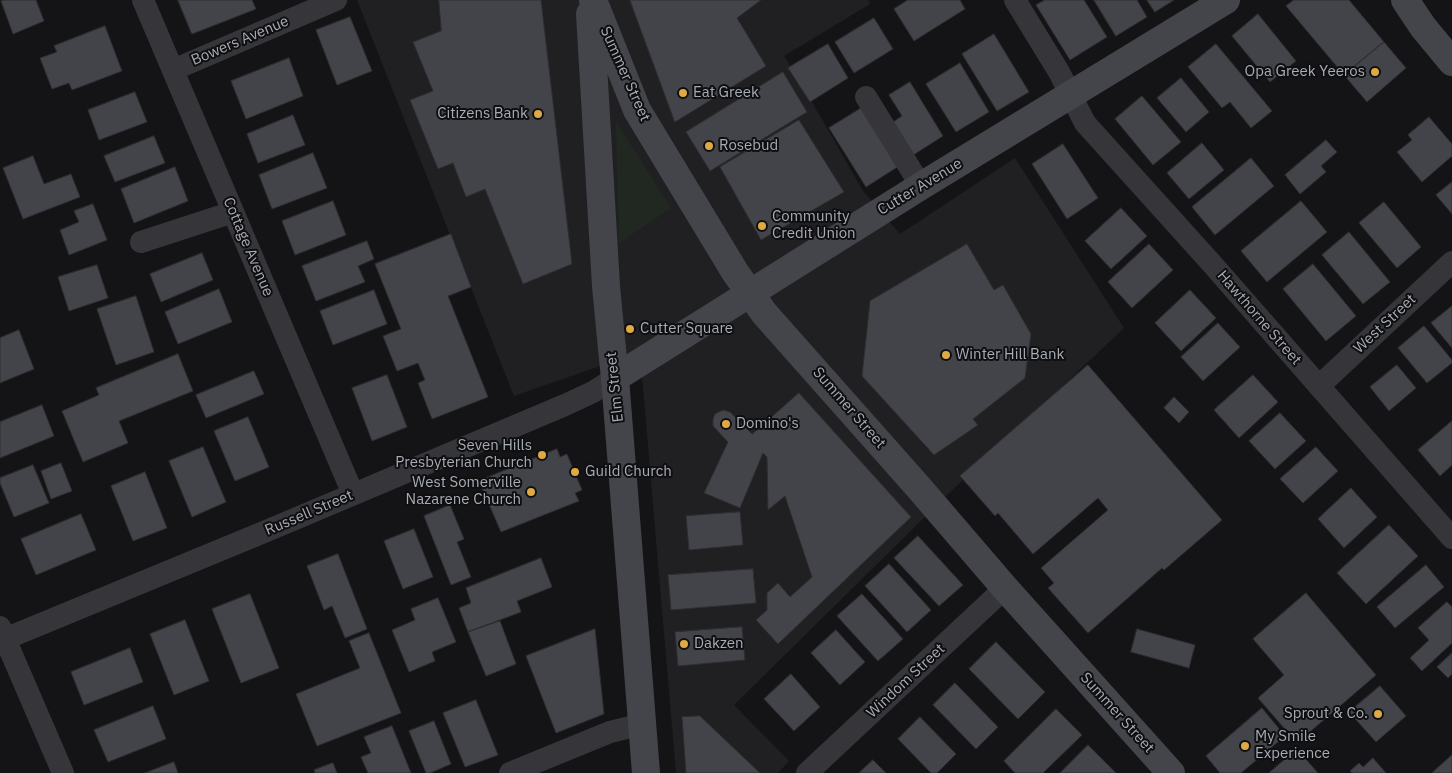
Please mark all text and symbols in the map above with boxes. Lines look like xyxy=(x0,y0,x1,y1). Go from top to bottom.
street label: Bowers Avenue xyxy=(189,12,291,70)
street label: Summer Street xyxy=(596,24,654,124)
place label: Opa Greek Yeeros xyxy=(1245,63,1365,81)
marker: Opa Greek Yeeros xyxy=(1369,66,1381,78)
place label: Eat Greek xyxy=(693,84,759,102)
marker: Eat Greek xyxy=(677,87,689,99)
place label: Citizens Bank xyxy=(437,105,528,123)
marker: Citizens Bank xyxy=(532,108,544,120)
place label: Rosebud xyxy=(719,137,778,155)
marker: Rosebud xyxy=(703,140,715,152)
street label: Cutter Avenue xyxy=(874,155,966,219)
street label: Cottage Avenue xyxy=(219,195,277,299)
place label: Community Credit Union xyxy=(772,208,856,243)
marker: Community Credit Union xyxy=(756,220,768,232)
street label: Hawthorne Street xyxy=(1213,267,1305,369)
street label: West Street xyxy=(1350,291,1420,357)
place label: Cutter Square xyxy=(640,320,733,338)
marker: Cutter Square xyxy=(624,323,636,335)
place label: Winter Hill Bank xyxy=(956,346,1064,364)
marker: Winter Hill Bank xyxy=(940,349,952,361)
street label: Elm Street xyxy=(602,351,628,423)
street label: Summer Street xyxy=(809,364,889,452)
place label: Domino's xyxy=(736,415,799,433)
marker: Domino's xyxy=(720,418,732,430)
place label: Seven Hills Presbyterian Church xyxy=(395,437,532,472)
marker: Seven Hills Presbyterian Church xyxy=(536,449,548,461)
place label: Guild Church xyxy=(585,463,672,481)
marker: Guild Church xyxy=(569,466,581,478)
place label: West Somerville Nazarene Church xyxy=(406,474,521,509)
street label: Russell Street xyxy=(262,486,356,540)
marker: West Somerville Nazarene Church xyxy=(525,486,537,498)
place label: Dakzen xyxy=(694,635,744,653)
marker: Dakzen xyxy=(678,638,690,650)
street label: Windom Street xyxy=(863,640,949,722)
street label: Summer Street xyxy=(1076,669,1158,757)
place label: Sprout & Co. xyxy=(1284,705,1368,723)
marker: Sprout & Co. xyxy=(1372,708,1384,720)
place label: My Smile Experience xyxy=(1255,728,1330,763)
marker: My Smile Experience xyxy=(1239,740,1251,752)

